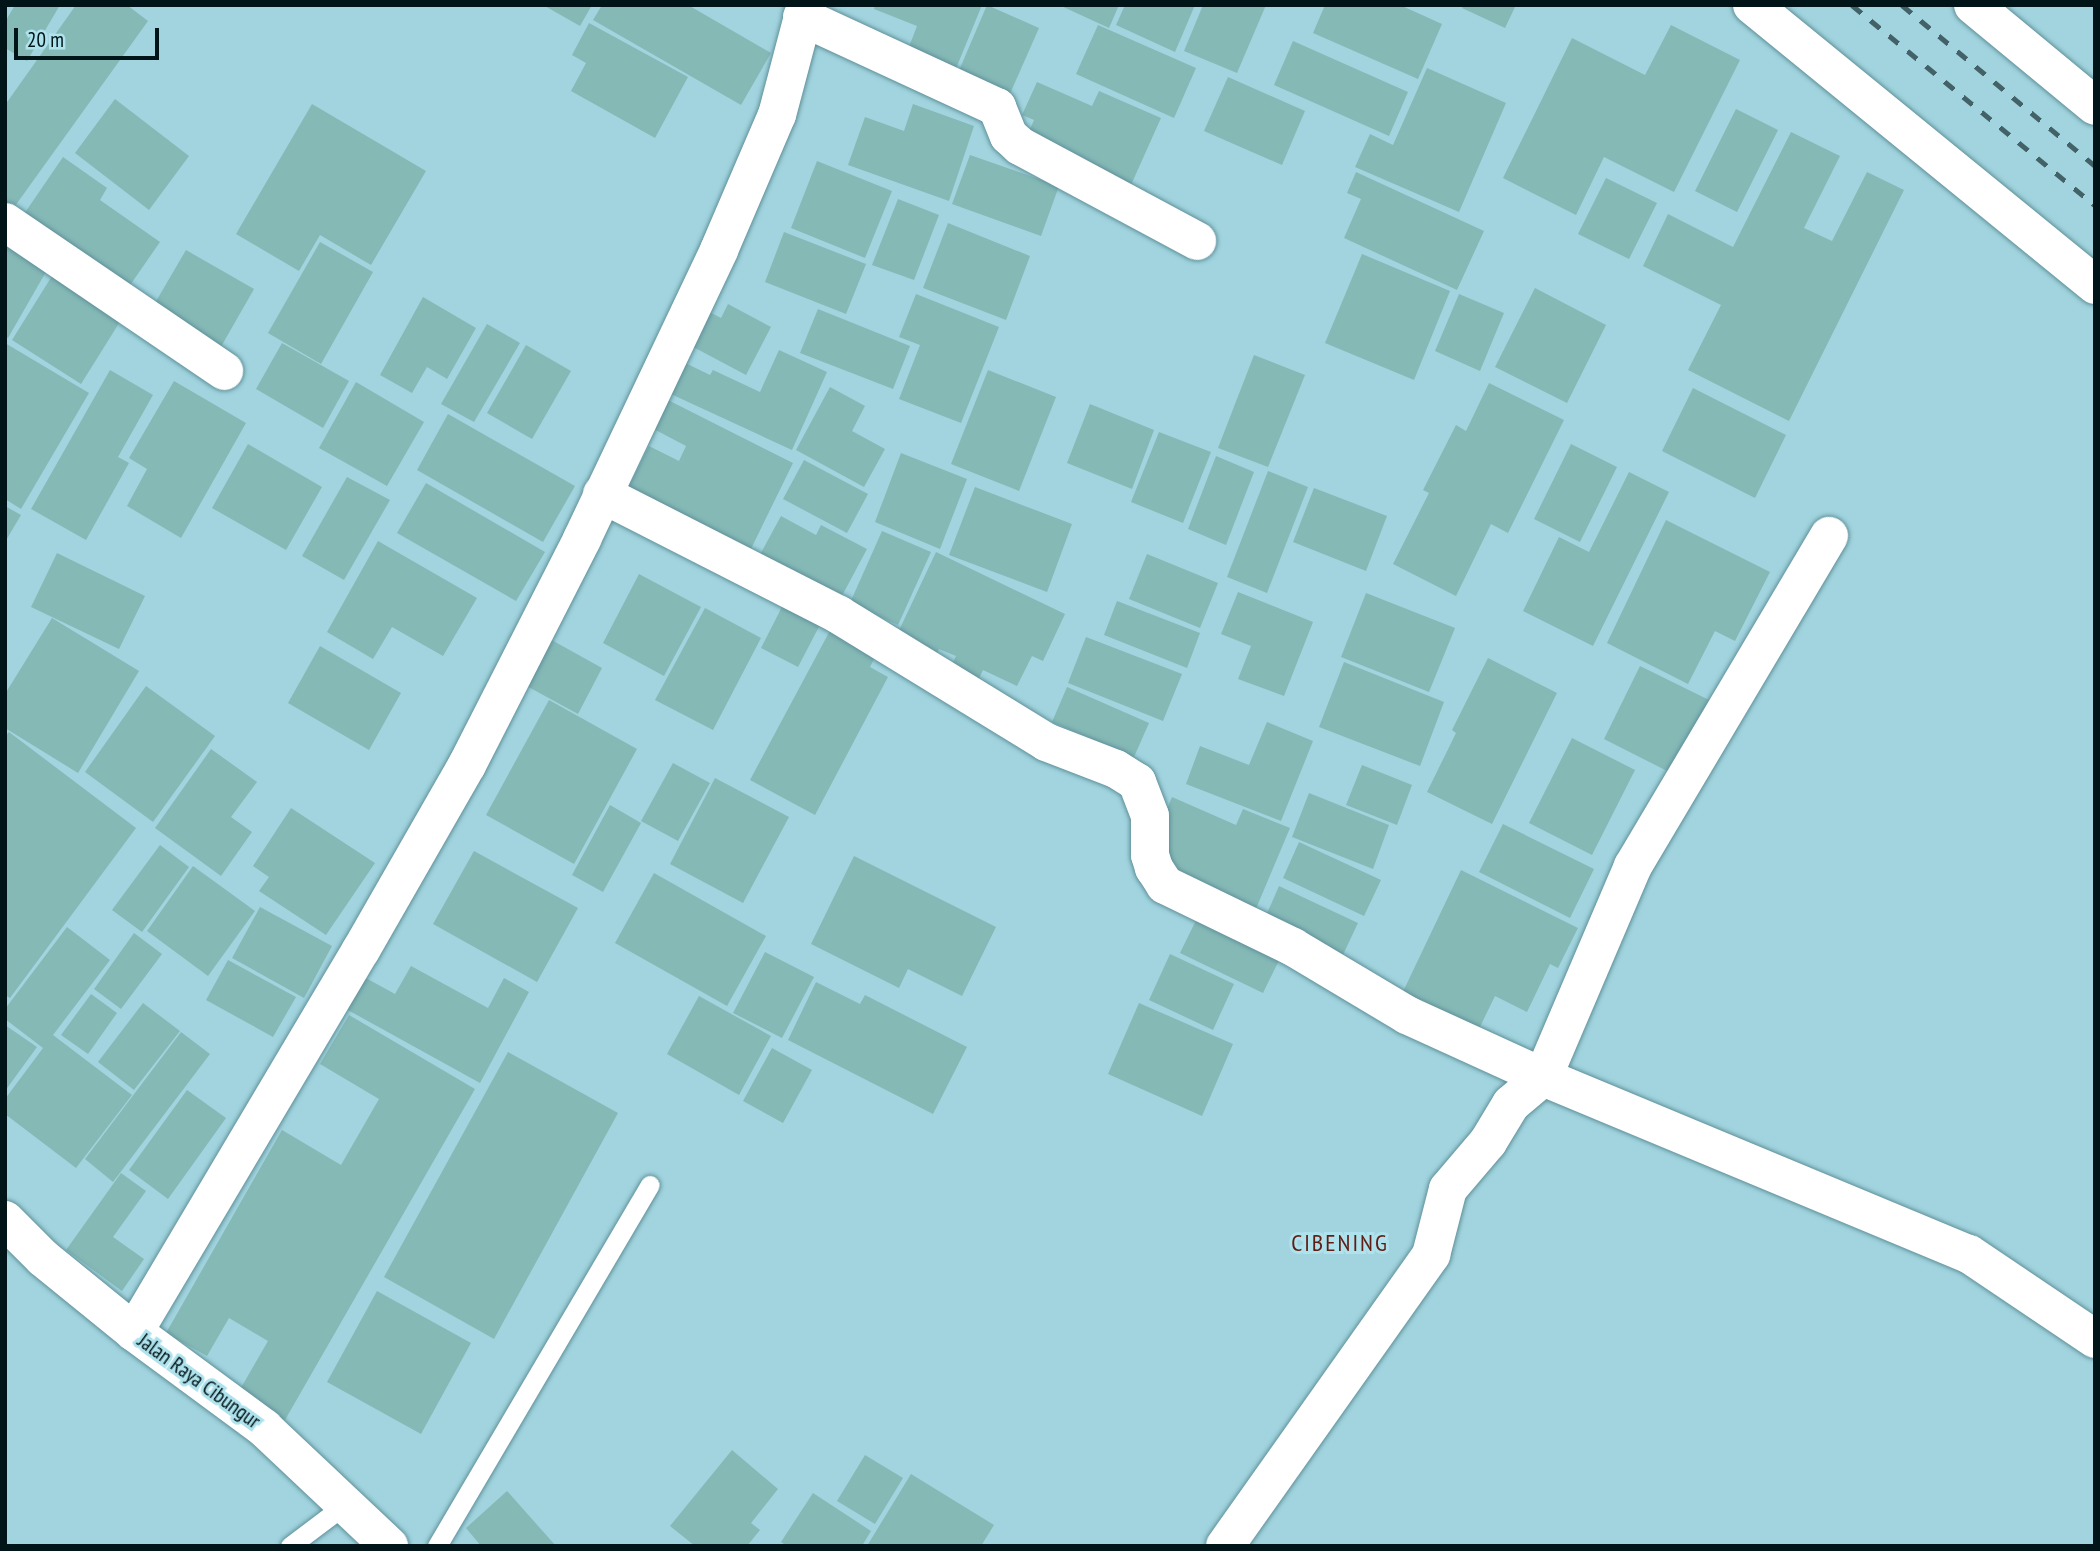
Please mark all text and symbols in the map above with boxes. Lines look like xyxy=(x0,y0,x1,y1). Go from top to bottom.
scale bar xyxy=(18,14,163,58)
text: 20 m xyxy=(27,26,64,53)
district label: CIBENING xyxy=(1292,1229,1388,1257)
street label: Jalan Raya Cibungur xyxy=(133,1328,265,1434)

